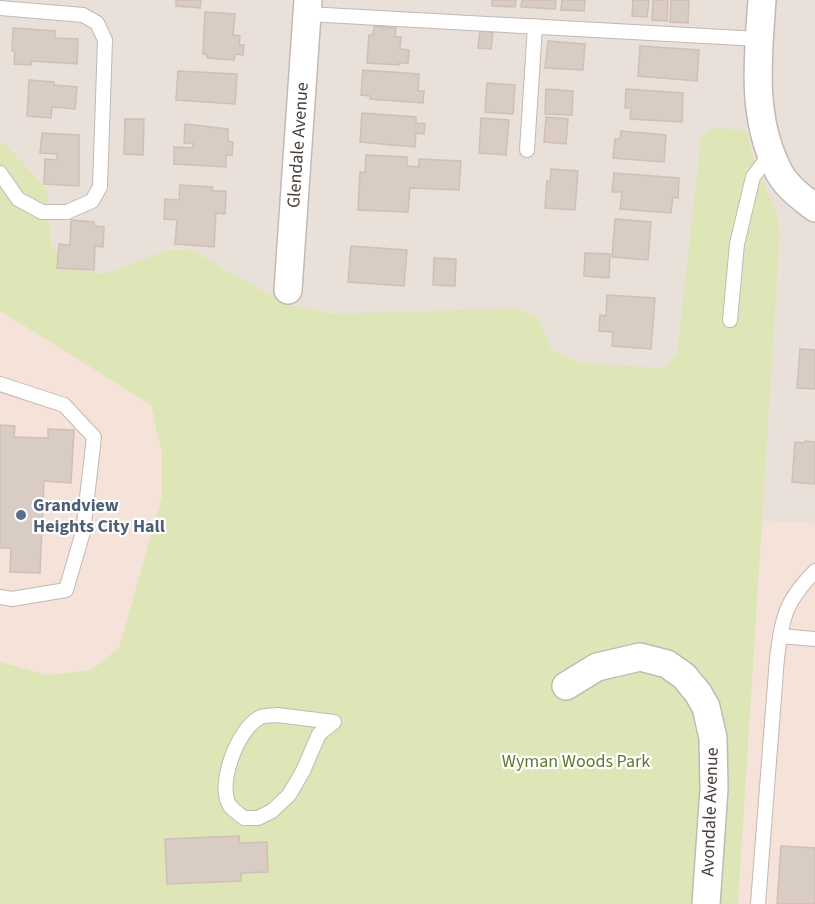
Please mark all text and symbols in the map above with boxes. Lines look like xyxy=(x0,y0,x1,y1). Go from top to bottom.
street label: Glendale Avenue xyxy=(281,81,315,209)
place label: Grandview Heights City Hall xyxy=(33,493,165,539)
marker: Grandview Heights City Hall xyxy=(14,508,28,522)
street label: Avondale Avenue xyxy=(695,747,725,877)
park label: Wyman Woods Park xyxy=(502,749,650,774)

